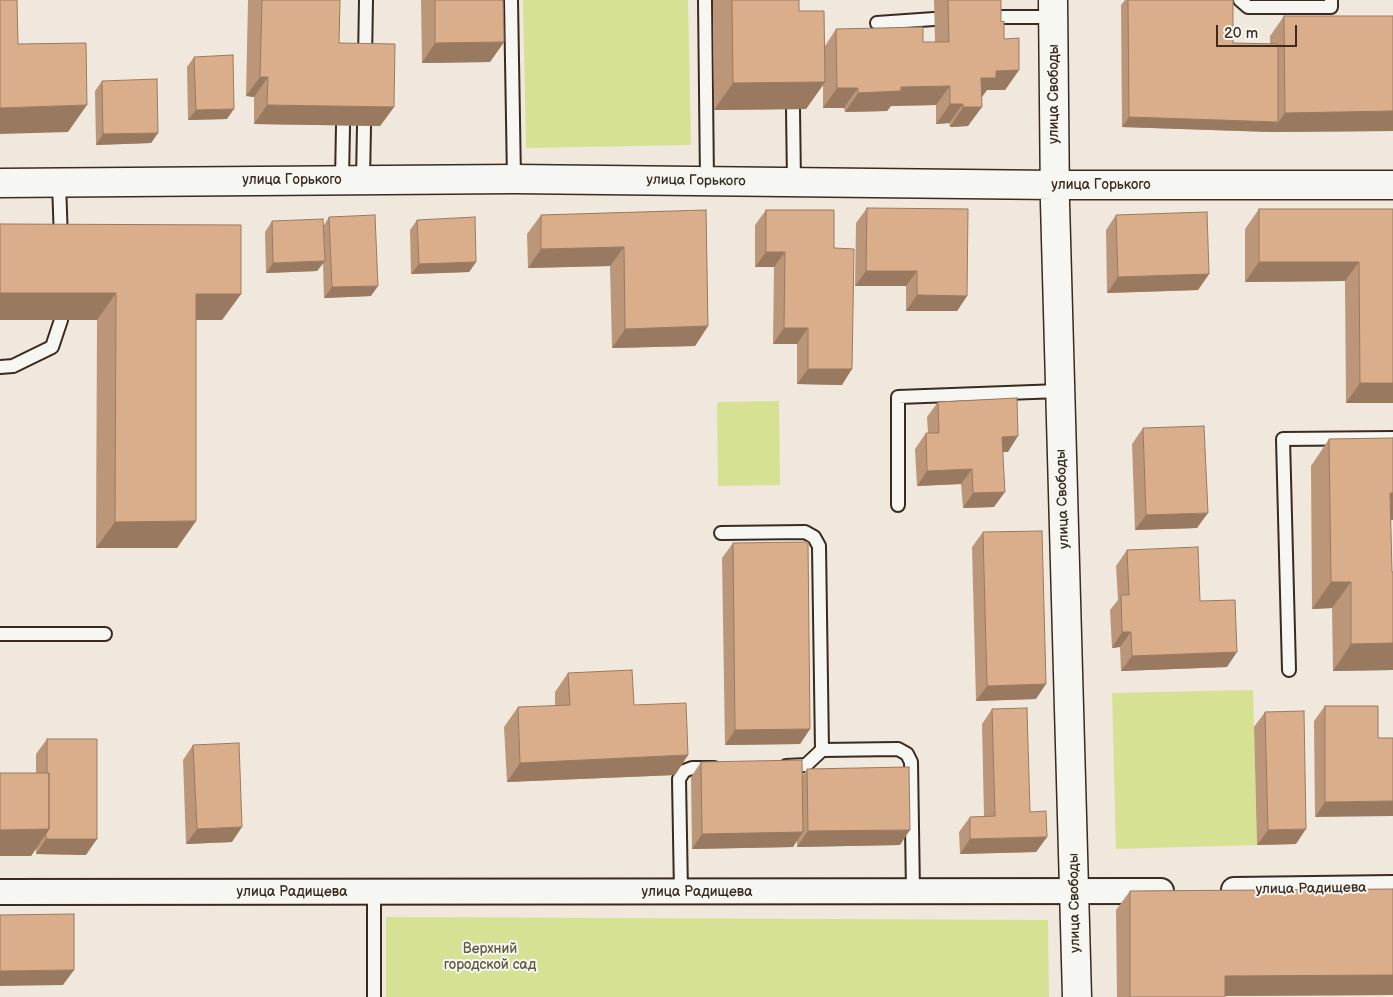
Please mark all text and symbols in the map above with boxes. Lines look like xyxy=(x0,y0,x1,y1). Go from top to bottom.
scale bar xyxy=(1218,15,1299,47)
text: 20 m xyxy=(1224,24,1258,43)
street label: улица Свободы xyxy=(1046,44,1062,144)
street label: улица Горького xyxy=(242,172,342,188)
street label: улица Горького xyxy=(646,172,746,190)
street label: улица Горького xyxy=(1051,177,1151,193)
street label: улица Свободы xyxy=(1053,449,1073,549)
street label: улица Свободы xyxy=(1066,853,1084,953)
street label: улица Радищева xyxy=(1255,880,1367,898)
street label: улица Радищева xyxy=(237,884,347,900)
street label: улица Радищева xyxy=(642,884,752,900)
park label: Верхний городской сад xyxy=(444,941,536,974)

